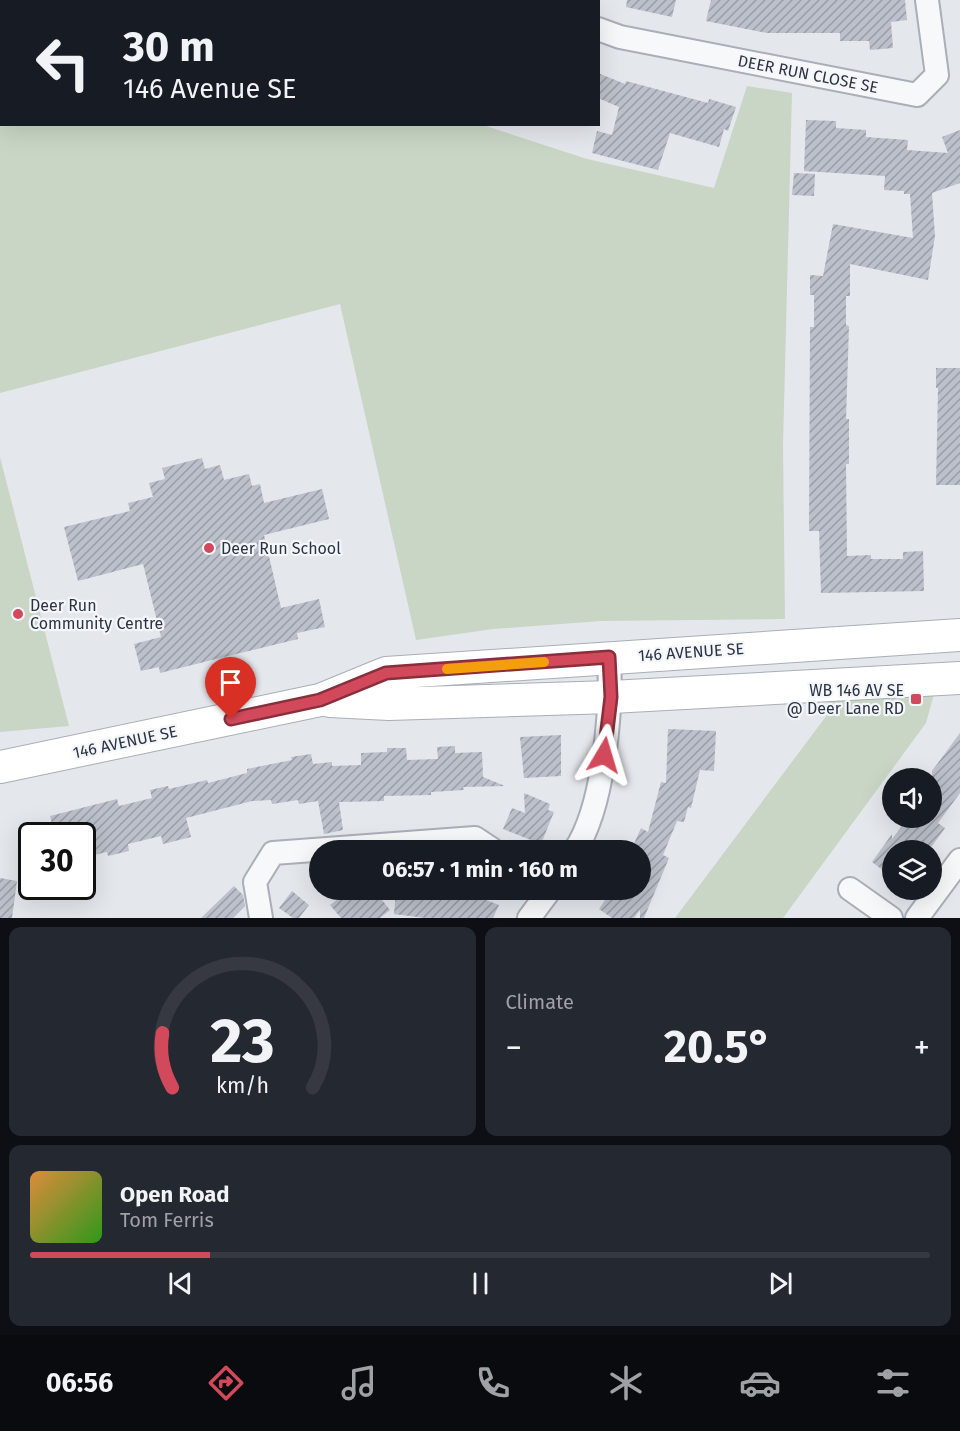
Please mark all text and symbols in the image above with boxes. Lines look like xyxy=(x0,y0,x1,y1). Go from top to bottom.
text: 30 m xyxy=(123,22,215,72)
icon: left xyxy=(24,24,102,102)
street label: DEER RUN CLOSE SE xyxy=(736,51,880,97)
text: 146 Avenue SE xyxy=(123,73,297,105)
place label: Deer Run School xyxy=(221,539,341,558)
marker: Deer Run School xyxy=(202,541,216,555)
place label: Deer Run Community Centre xyxy=(30,596,163,633)
marker: Deer Run Community Centre xyxy=(11,607,25,621)
street label: 146 AVENUE SE xyxy=(637,639,745,665)
pin xyxy=(205,657,256,719)
icon: arrive xyxy=(214,666,247,699)
place label: WB 146 AV SE @ Deer Lane RD xyxy=(786,681,904,718)
marker: WB 146 AV SE @ Deer Lane RD xyxy=(909,692,923,706)
street label: 146 AVENUE SE xyxy=(71,722,179,762)
position arrow xyxy=(572,723,636,787)
map controls xyxy=(882,768,942,900)
button: sound xyxy=(882,768,942,828)
speed limit sign: 30 xyxy=(18,822,96,900)
button: layers xyxy=(882,840,942,900)
text: 06:57 · 1 min · 160 m xyxy=(382,856,578,883)
text: Climate xyxy=(506,990,574,1014)
text: 23 xyxy=(210,1004,274,1079)
text: 20.5° xyxy=(664,1020,772,1074)
text: − xyxy=(506,1028,522,1068)
text: + xyxy=(914,1028,930,1068)
text: km/h xyxy=(216,1074,269,1100)
text: Open Road xyxy=(120,1181,230,1208)
text: Tom Ferris xyxy=(120,1208,214,1232)
icon: previous xyxy=(164,1267,197,1300)
icon: pause xyxy=(464,1267,497,1300)
icon: next xyxy=(764,1267,797,1300)
icon: directions xyxy=(205,1362,247,1404)
icon: music xyxy=(338,1362,380,1404)
icon: phone xyxy=(472,1362,514,1404)
icon: climate xyxy=(605,1362,647,1404)
icon: car xyxy=(739,1362,781,1404)
icon: filters xyxy=(872,1362,914,1404)
text: 06:56 xyxy=(46,1367,113,1399)

